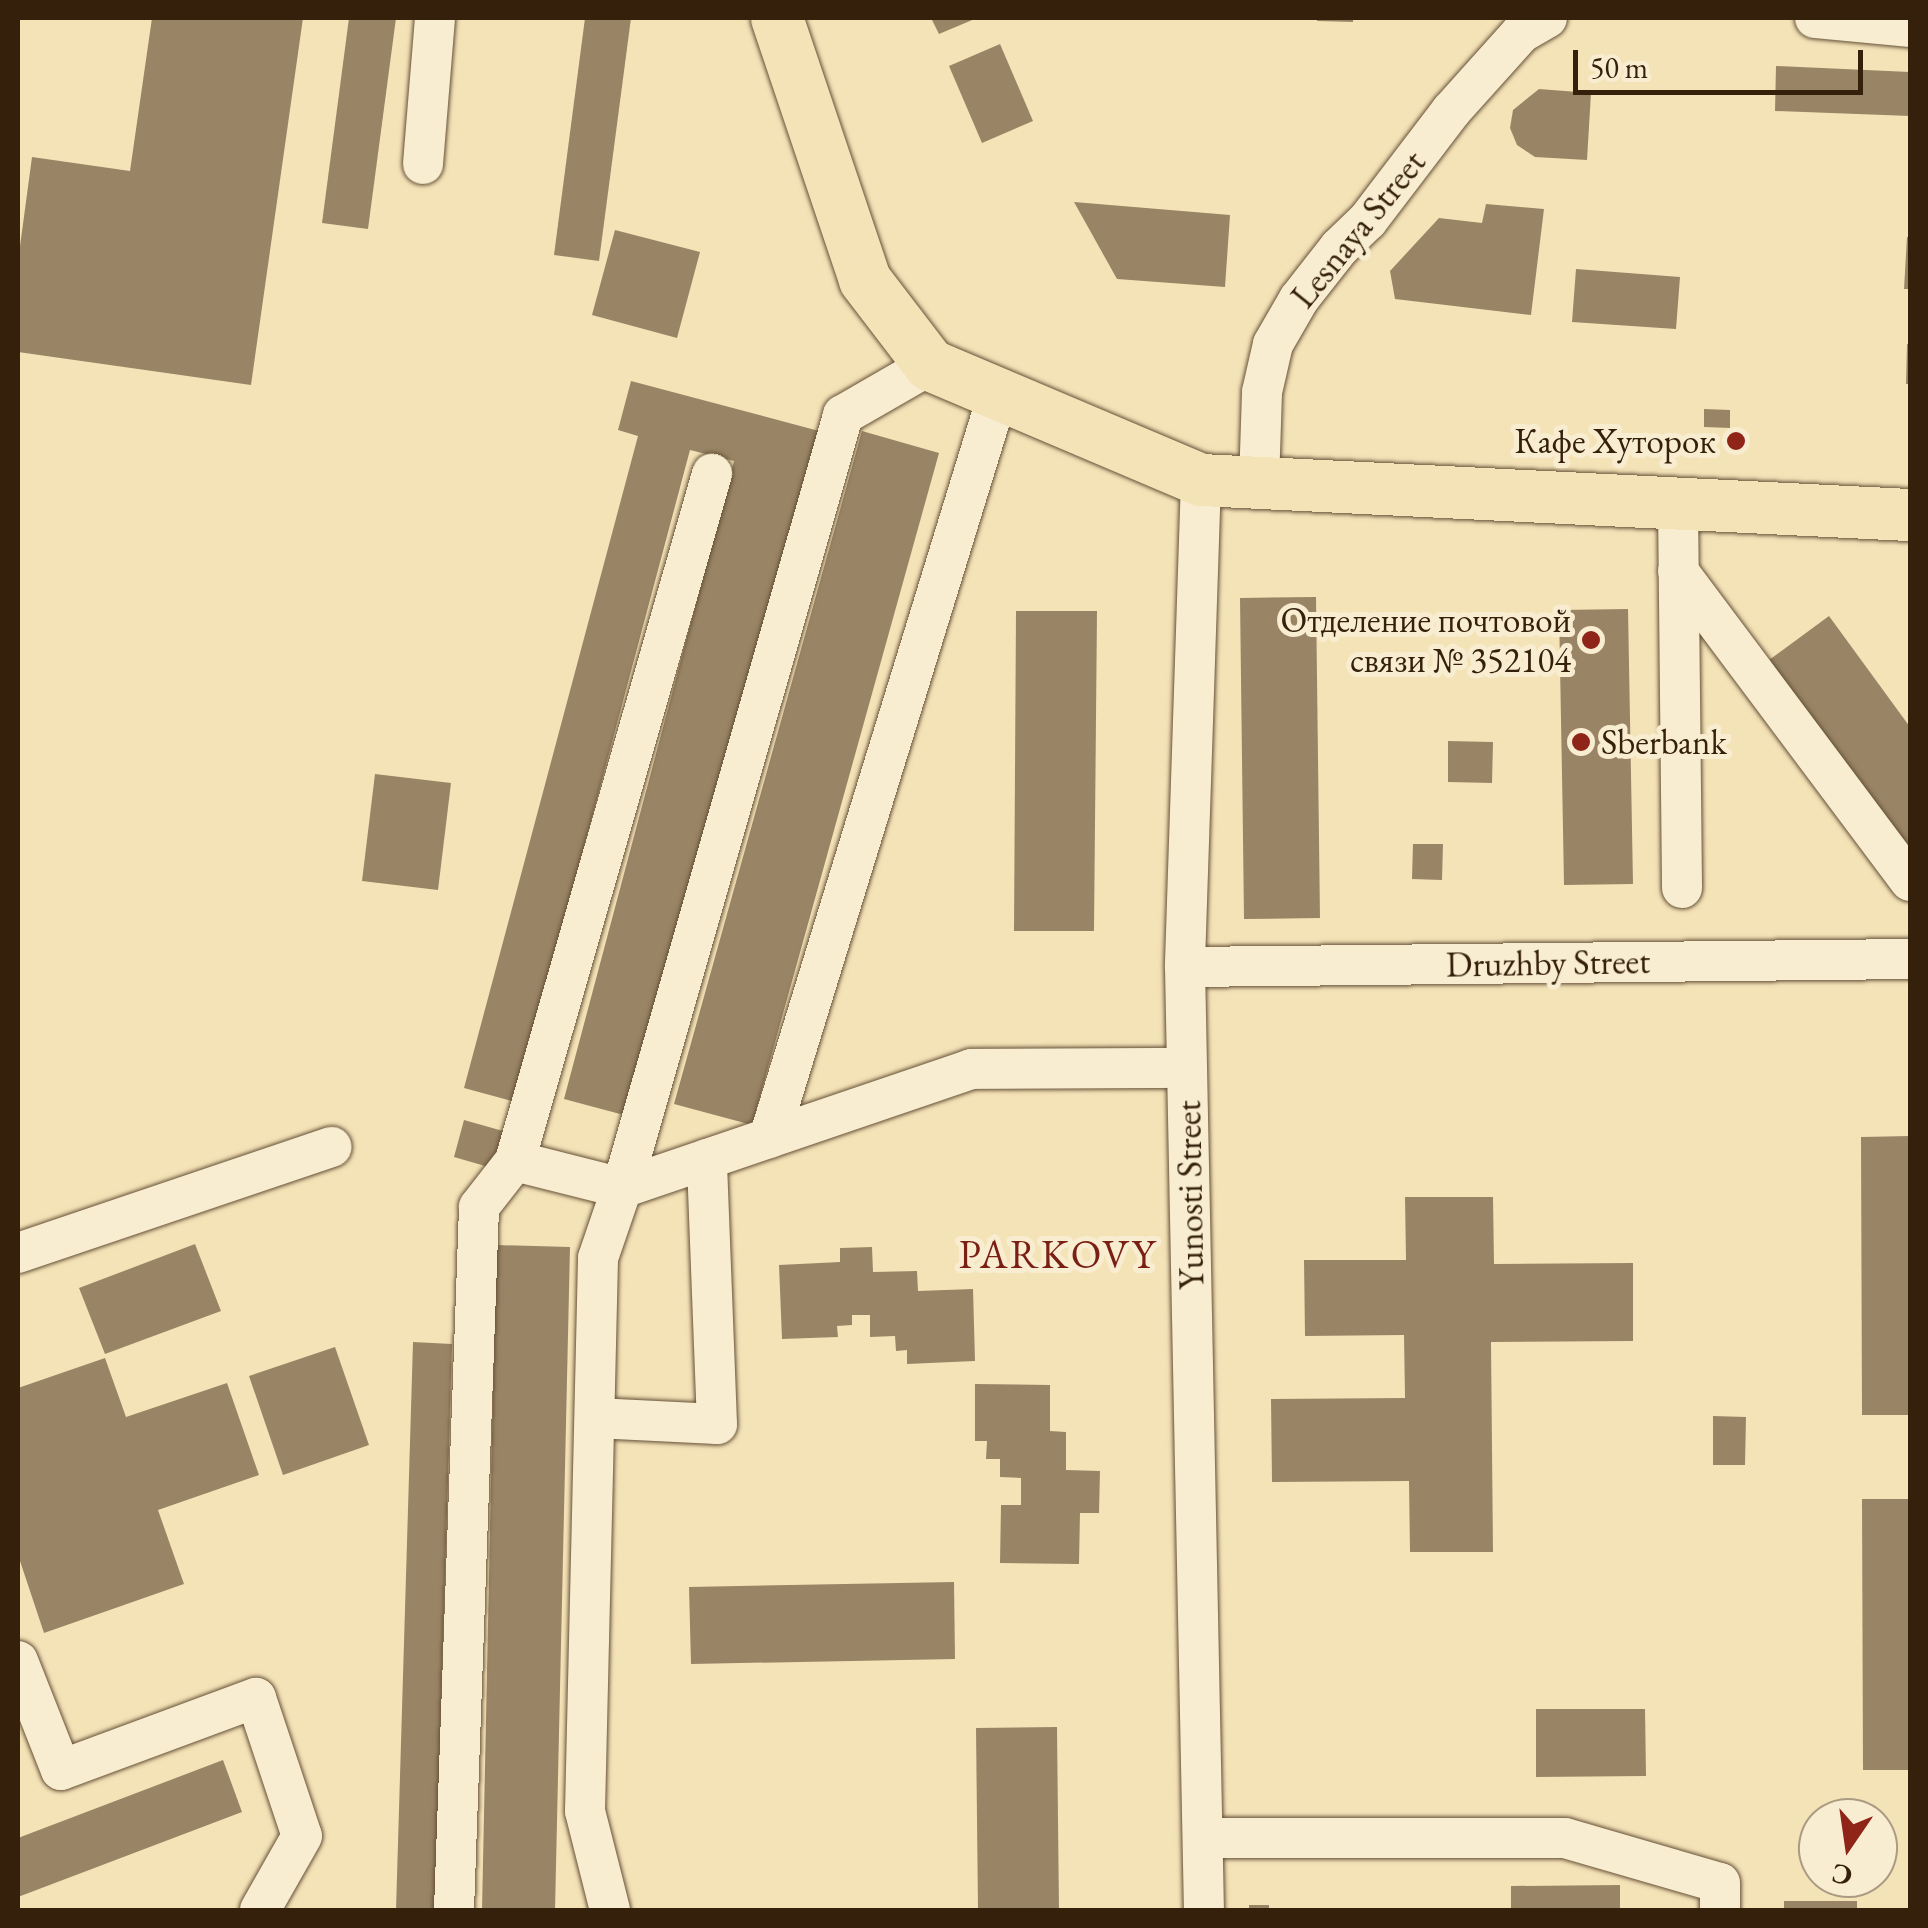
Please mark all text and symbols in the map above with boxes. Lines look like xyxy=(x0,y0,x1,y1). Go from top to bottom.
scale bar xyxy=(1578,30,1868,92)
text: 50 m xyxy=(1590,48,1648,87)
street label: Lesnaya Street xyxy=(1282,142,1434,316)
place label: Кафе Хуторок xyxy=(1515,420,1716,462)
marker: Кафе Хуторок xyxy=(1725,430,1747,452)
place label: Отделение почтовой связи № 352104 xyxy=(1280,599,1571,681)
marker: Отделение почтовой связи № 352104 xyxy=(1580,629,1602,651)
place label: Sberbank xyxy=(1601,721,1727,763)
marker: Sberbank xyxy=(1570,731,1592,753)
street label: Druzhby Street xyxy=(1446,940,1650,986)
street label: Yunosti Street xyxy=(1167,1100,1213,1290)
district label: PARKOVY xyxy=(959,1230,1157,1278)
north arrow xyxy=(1798,1798,1898,1898)
text: С xyxy=(1828,1856,1855,1895)

